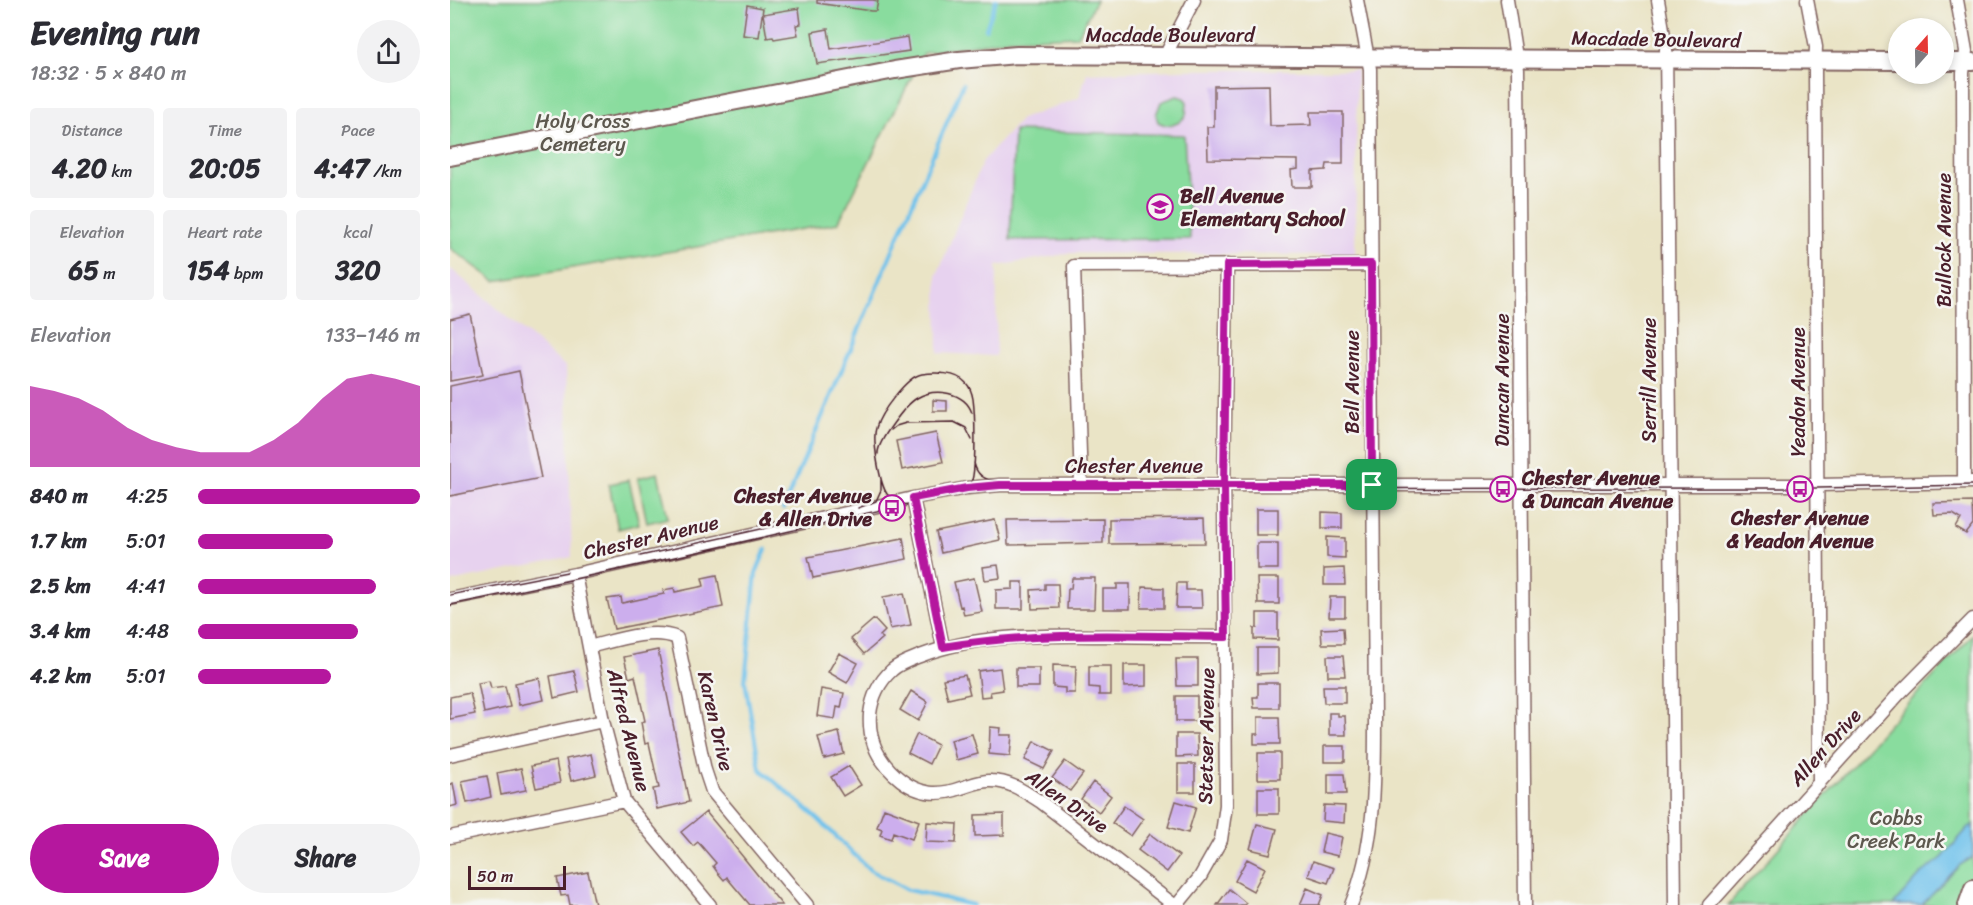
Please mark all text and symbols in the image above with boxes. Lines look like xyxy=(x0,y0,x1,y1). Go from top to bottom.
text: Evening run xyxy=(30,4,200,62)
street label: Macdade Boulevard xyxy=(1085,18,1256,53)
north arrow xyxy=(1888,18,1954,84)
map controls xyxy=(1888,18,1954,84)
button: share xyxy=(357,20,420,83)
street label: Macdade Boulevard xyxy=(1571,21,1742,58)
text: 18:32 · 5 × 840 m xyxy=(30,56,186,91)
park label: Holy Cross Cemetery xyxy=(536,104,631,162)
text: Distance xyxy=(62,116,122,145)
text: Time xyxy=(208,116,242,145)
text: Pace xyxy=(341,116,375,145)
text: 4.20 xyxy=(52,145,107,191)
text: 20:05 xyxy=(189,145,261,191)
text: 4:47 xyxy=(314,145,369,191)
text: km xyxy=(107,157,132,186)
text: /km xyxy=(369,157,402,186)
street label: Bullock Avenue xyxy=(1927,173,1962,307)
place label: Bell Avenue Elementary School xyxy=(1180,179,1346,237)
school or university icon: Bell Avenue Elementary School xyxy=(1145,192,1175,222)
text: Elevation xyxy=(60,218,124,247)
text: Heart rate xyxy=(187,218,263,247)
text: kcal xyxy=(343,218,373,247)
text: 65 xyxy=(68,247,99,293)
text: 154 xyxy=(187,247,230,293)
text: 320 xyxy=(335,247,381,293)
text: m xyxy=(99,259,116,288)
text: bpm xyxy=(230,259,263,288)
street label: Duncan Avenue xyxy=(1485,313,1520,447)
street label: Serrill Avenue xyxy=(1632,317,1667,443)
text: Elevation xyxy=(30,318,111,353)
text: 133–146 m xyxy=(325,318,420,353)
street label: Yeadon Avenue xyxy=(1781,327,1816,457)
street label: Bell Avenue xyxy=(1335,330,1370,434)
street label: Chester Avenue xyxy=(1065,449,1203,484)
pin xyxy=(1346,459,1397,510)
place label: Chester Avenue & Duncan Avenue xyxy=(1521,461,1674,519)
icon: arrive xyxy=(1355,468,1388,501)
bus stop icon: Chester Avenue & Duncan Avenue xyxy=(1488,474,1518,504)
bus stop icon: Chester Avenue & Yeadon Avenue xyxy=(1785,474,1815,504)
text: 840 m xyxy=(30,479,88,514)
text: 4:25 xyxy=(126,479,168,514)
place label: Chester Avenue & Allen Drive xyxy=(733,479,873,537)
bus stop icon: Chester Avenue & Allen Drive xyxy=(877,493,907,523)
place label: Chester Avenue & Yeadon Avenue xyxy=(1726,501,1874,559)
street label: Chester Avenue xyxy=(580,505,722,570)
text: 1.7 km xyxy=(30,524,87,559)
text: 5:01 xyxy=(126,524,165,559)
text: 2.5 km xyxy=(30,569,91,604)
text: 4:41 xyxy=(126,569,166,604)
text: 3.4 km xyxy=(30,614,91,649)
text: 4:48 xyxy=(126,614,169,649)
text: 4.2 km xyxy=(30,659,91,694)
text: 5:01 xyxy=(126,659,165,694)
street label: Alfred Avenue xyxy=(596,664,661,796)
street label: Karen Drive xyxy=(687,668,744,775)
street label: Stetser Avenue xyxy=(1188,668,1225,804)
street label: Allen Drive xyxy=(1780,700,1871,795)
street label: Allen Drive xyxy=(1017,759,1116,843)
park label: Cobbs Creek Park xyxy=(1847,801,1945,859)
button: Save xyxy=(30,824,219,893)
button: Share xyxy=(231,824,420,893)
text: 50 m xyxy=(477,862,513,891)
scale bar xyxy=(468,863,566,890)

